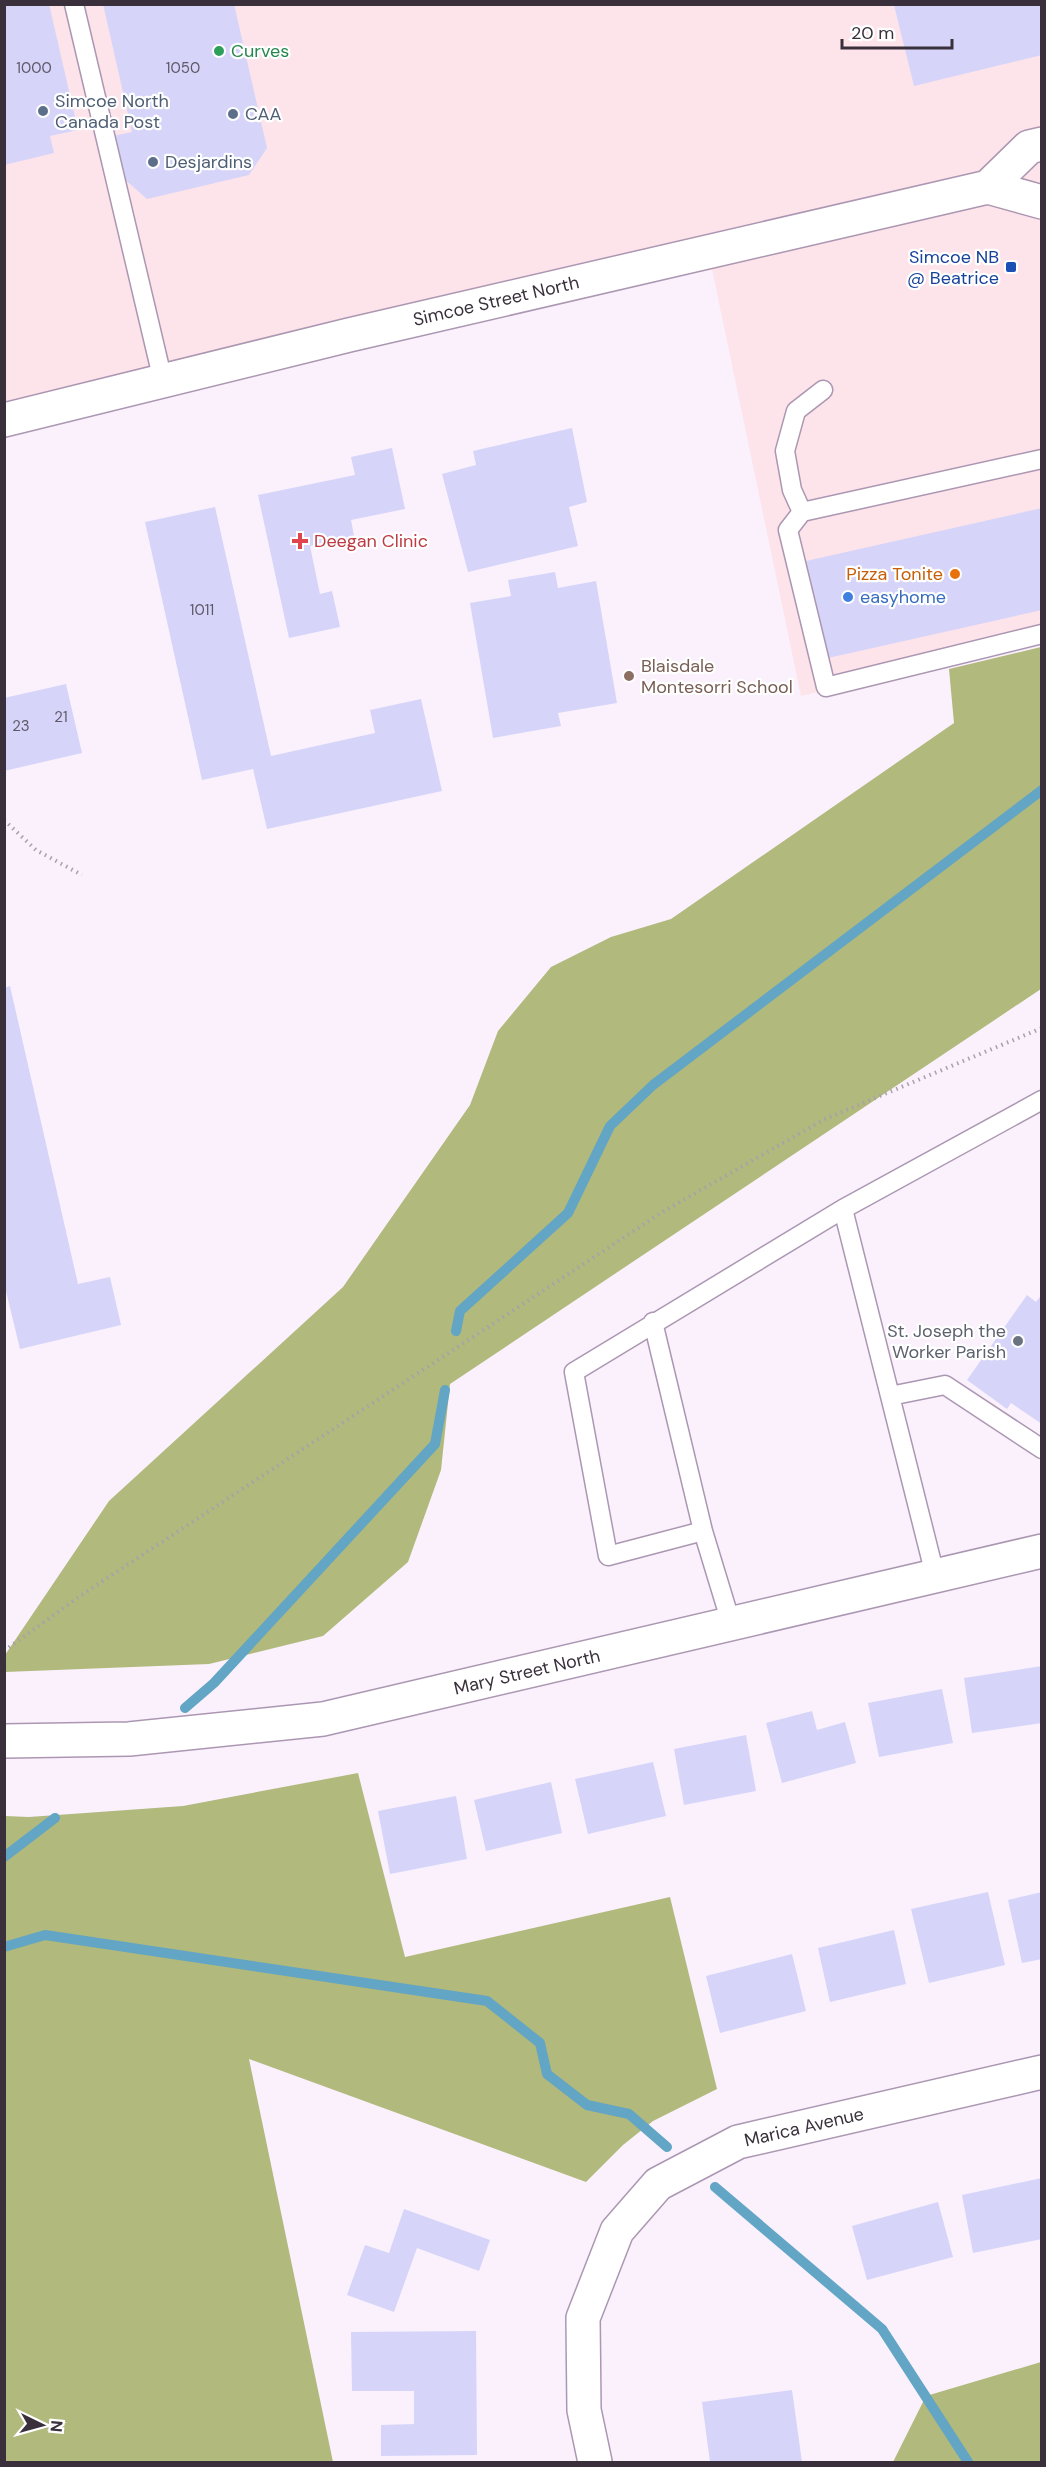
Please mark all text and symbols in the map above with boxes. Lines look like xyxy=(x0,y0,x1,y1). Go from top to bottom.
scale bar xyxy=(842,12,952,50)
text: 20 m xyxy=(851,21,894,45)
place label: Curves xyxy=(231,39,289,63)
marker: Curves xyxy=(212,44,226,58)
house number: 1000 xyxy=(16,58,52,78)
house number: 1050 xyxy=(166,58,200,78)
place label: Simcoe North Canada Post xyxy=(55,89,169,134)
place label: CAA xyxy=(245,102,282,126)
marker: Simcoe North Canada Post xyxy=(36,104,50,118)
marker: CAA xyxy=(226,107,240,121)
place label: Desjardins xyxy=(165,150,252,174)
marker: Desjardins xyxy=(146,155,160,169)
place label: Simcoe NB @ Beatrice xyxy=(907,245,999,290)
marker: Simcoe NB @ Beatrice xyxy=(1004,260,1018,274)
street label: Simcoe Street North xyxy=(411,270,581,332)
place label: Deegan Clinic xyxy=(314,529,428,553)
marker: Deegan Clinic xyxy=(291,532,309,550)
place label: Pizza Tonite xyxy=(846,562,943,586)
marker: Pizza Tonite xyxy=(948,567,962,581)
place label: easyhome xyxy=(860,585,946,609)
marker: easyhome xyxy=(841,590,855,604)
house number: 1011 xyxy=(190,600,214,620)
place label: Blaisdale Montesorri School xyxy=(641,654,793,699)
marker: Blaisdale Montesorri School xyxy=(622,669,636,683)
house number: 21 xyxy=(54,707,68,727)
house number: 23 xyxy=(12,716,30,736)
place label: St. Joseph the Worker Parish xyxy=(887,1319,1006,1364)
marker: St. Joseph the Worker Parish xyxy=(1011,1334,1025,1348)
street label: Mary Street North xyxy=(452,1644,602,1700)
street label: Marica Avenue xyxy=(742,2102,866,2152)
north arrow xyxy=(12,2395,72,2455)
text: N xyxy=(45,2420,67,2433)

